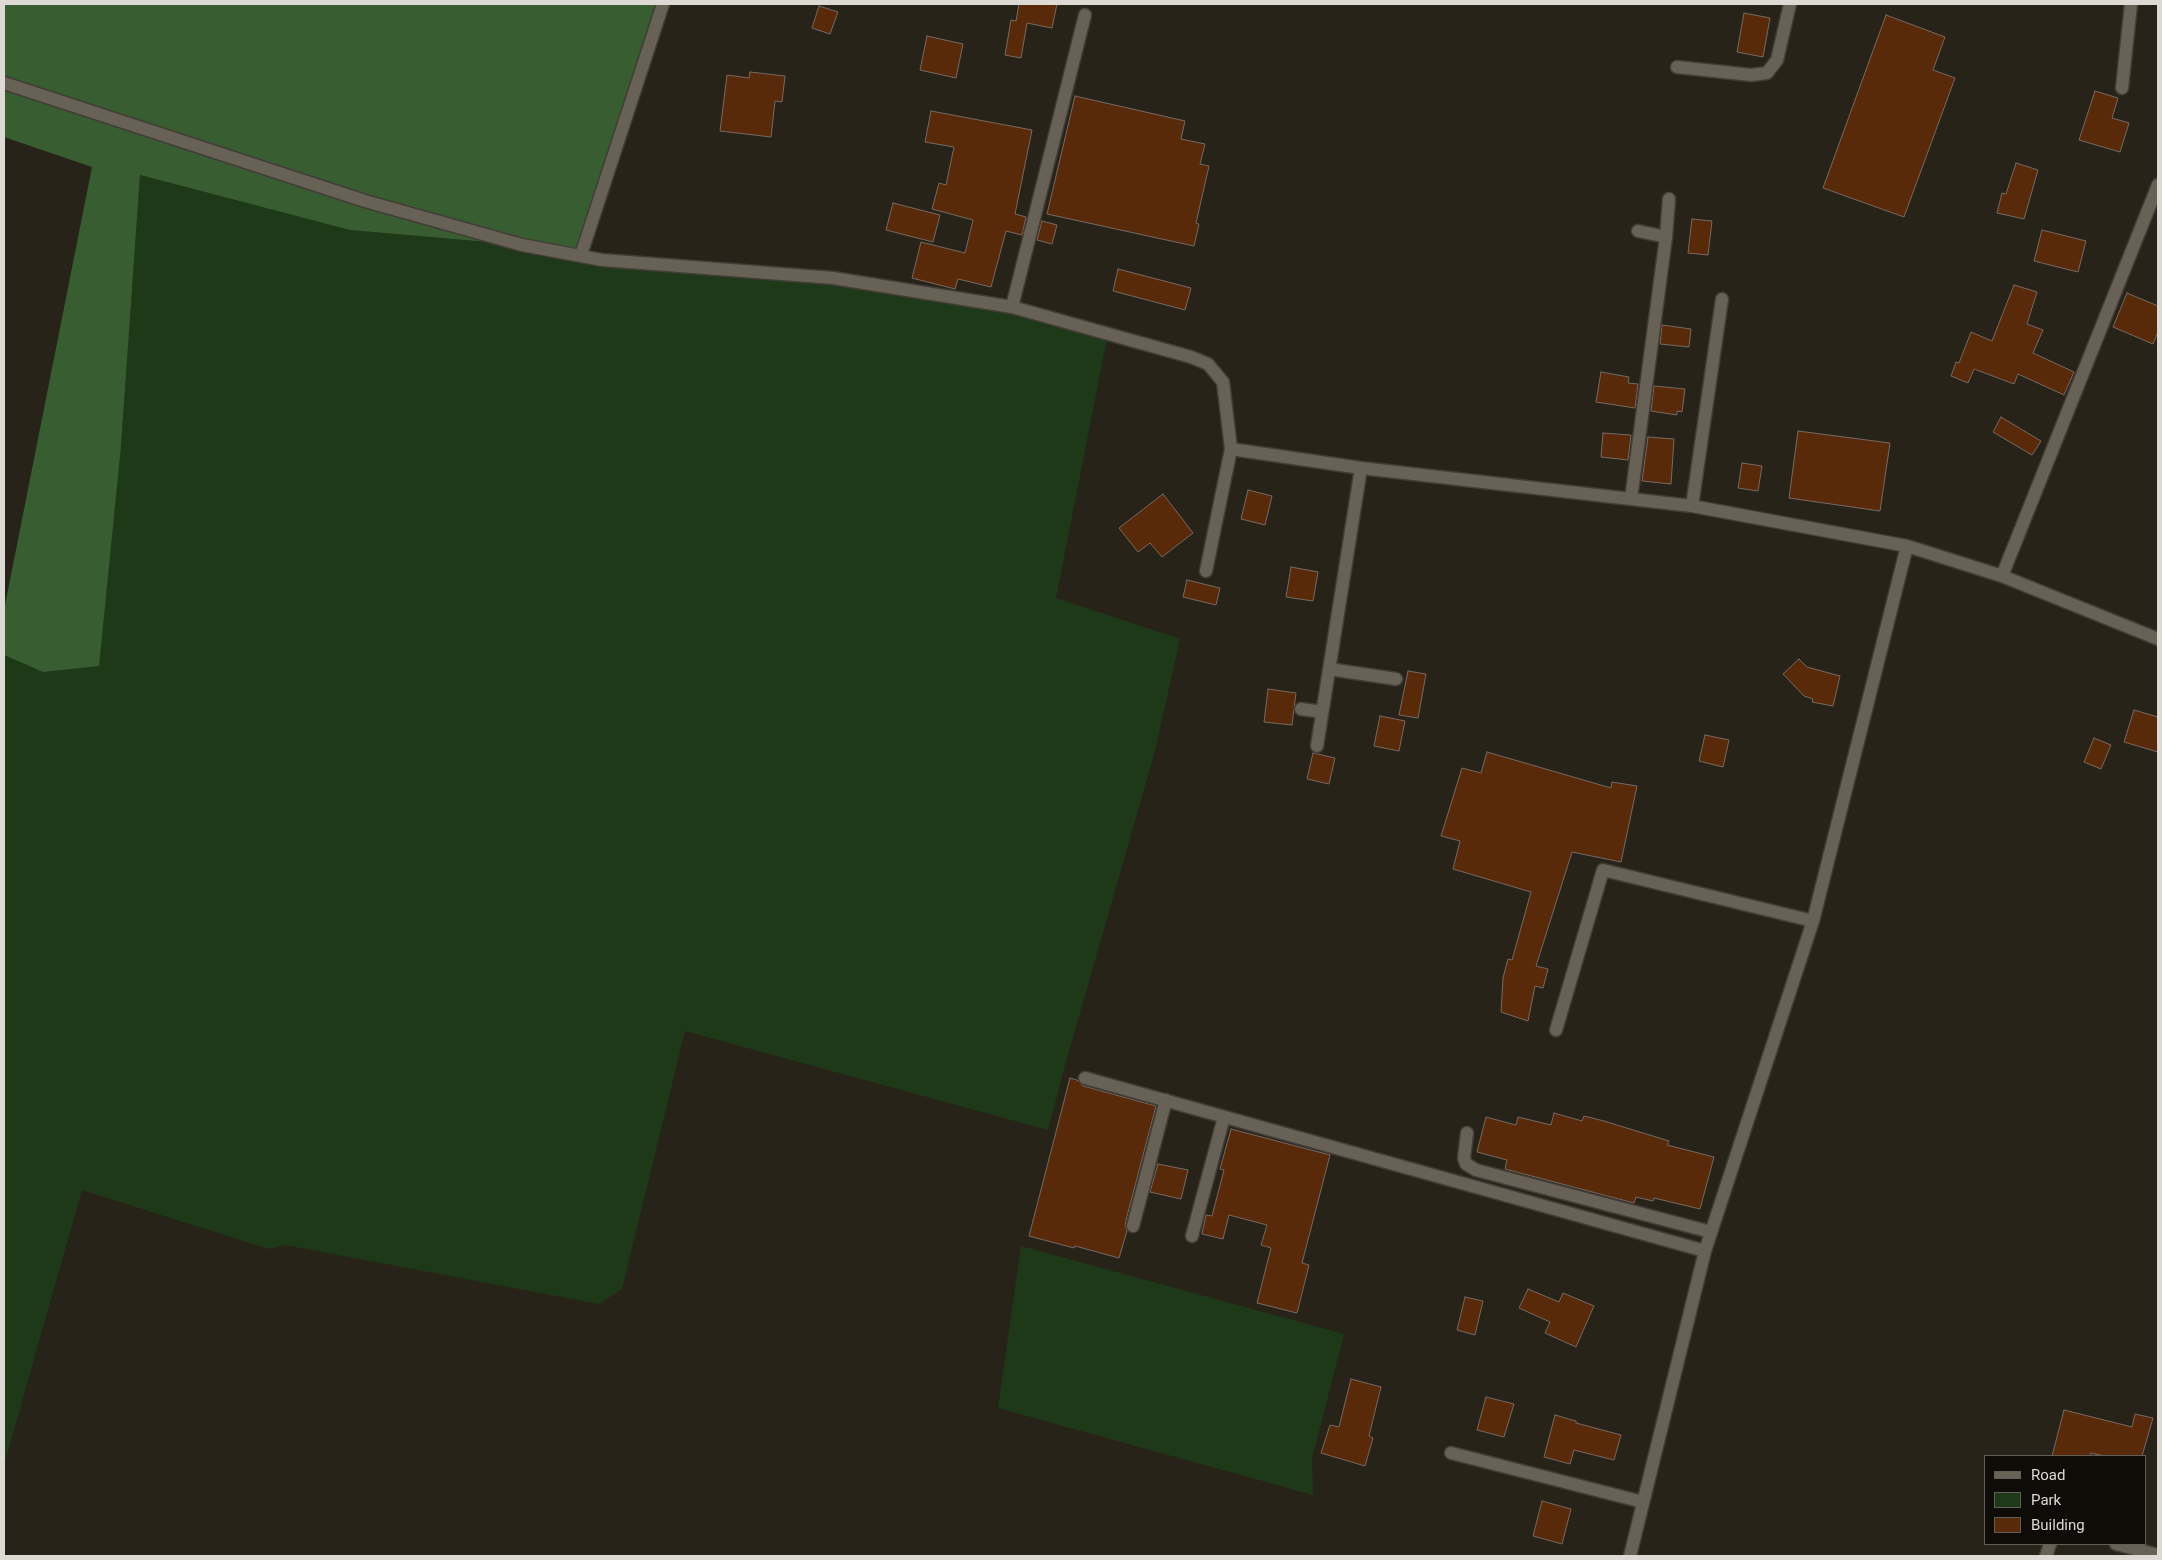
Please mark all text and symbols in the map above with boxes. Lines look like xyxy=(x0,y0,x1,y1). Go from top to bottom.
legend xyxy=(1984,1455,2147,1545)
text: Road xyxy=(2031,1466,2065,1484)
text: Park xyxy=(2031,1491,2061,1509)
text: Building xyxy=(2031,1516,2085,1534)

